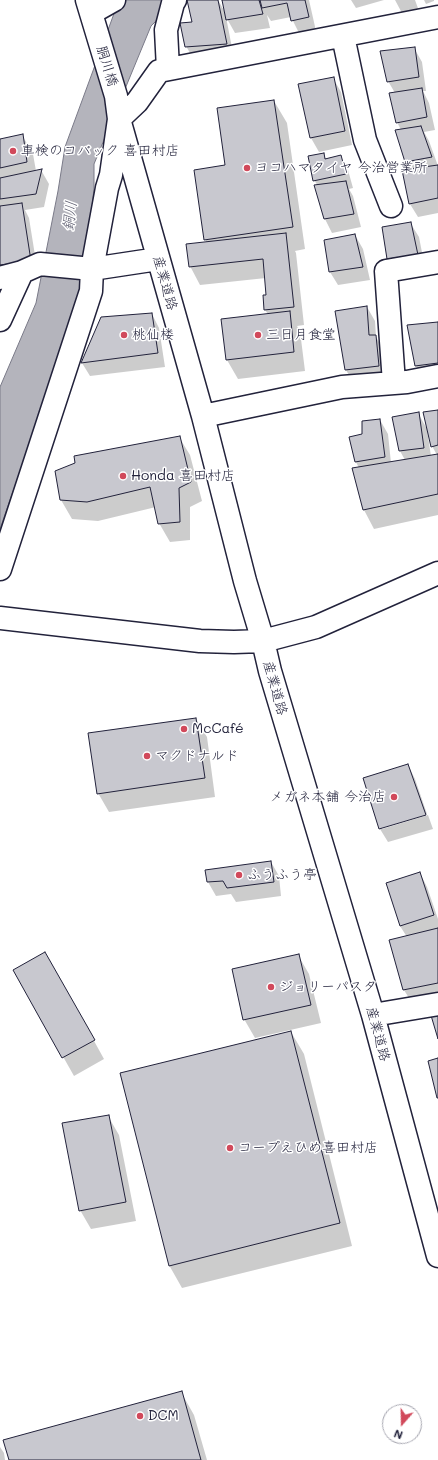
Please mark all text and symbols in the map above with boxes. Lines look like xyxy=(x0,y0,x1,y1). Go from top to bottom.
street label: 胴川橋 xyxy=(93,43,121,89)
place label: 車検のコバック 喜田村店 xyxy=(21,143,179,159)
marker: 車検のコバック 喜田村店 xyxy=(8,146,18,156)
place label: ヨコハマタイヤ 今治営業所 xyxy=(255,160,427,176)
marker: ヨコハマタイヤ 今治営業所 xyxy=(242,163,252,173)
water label: 銅川 xyxy=(59,200,81,232)
street label: 産業道路 xyxy=(149,254,181,312)
place label: 桃仙楼 xyxy=(132,327,174,343)
place label: 三日月食堂 xyxy=(266,327,336,343)
marker: 桃仙楼 xyxy=(119,330,129,340)
marker: 三日月食堂 xyxy=(253,330,263,340)
place label: Honda 喜田村店 xyxy=(131,468,235,484)
marker: Honda 喜田村店 xyxy=(118,471,128,481)
street label: 産業道路 xyxy=(259,659,291,717)
place label: McCafé xyxy=(192,721,244,737)
marker: McCafé xyxy=(179,724,189,734)
place label: マクドナルド xyxy=(155,748,239,764)
marker: マクドナルド xyxy=(142,751,152,761)
place label: メガネ本舗 今治店 xyxy=(270,789,386,805)
marker: メガネ本舗 今治店 xyxy=(389,792,399,802)
place label: ふうふう亭 xyxy=(247,867,317,883)
marker: ふうふう亭 xyxy=(234,870,244,880)
place label: ジョリーパスタ xyxy=(279,979,377,995)
marker: ジョリーパスタ xyxy=(266,982,276,992)
street label: 産業道路 xyxy=(363,1005,393,1063)
place label: コープえひめ喜田村店 xyxy=(238,1140,378,1156)
marker: コープえひめ喜田村店 xyxy=(225,1143,235,1153)
north arrow xyxy=(382,1404,422,1444)
place label: DCM xyxy=(148,1408,179,1424)
marker: DCM xyxy=(135,1411,145,1421)
text: N xyxy=(392,1426,405,1443)

